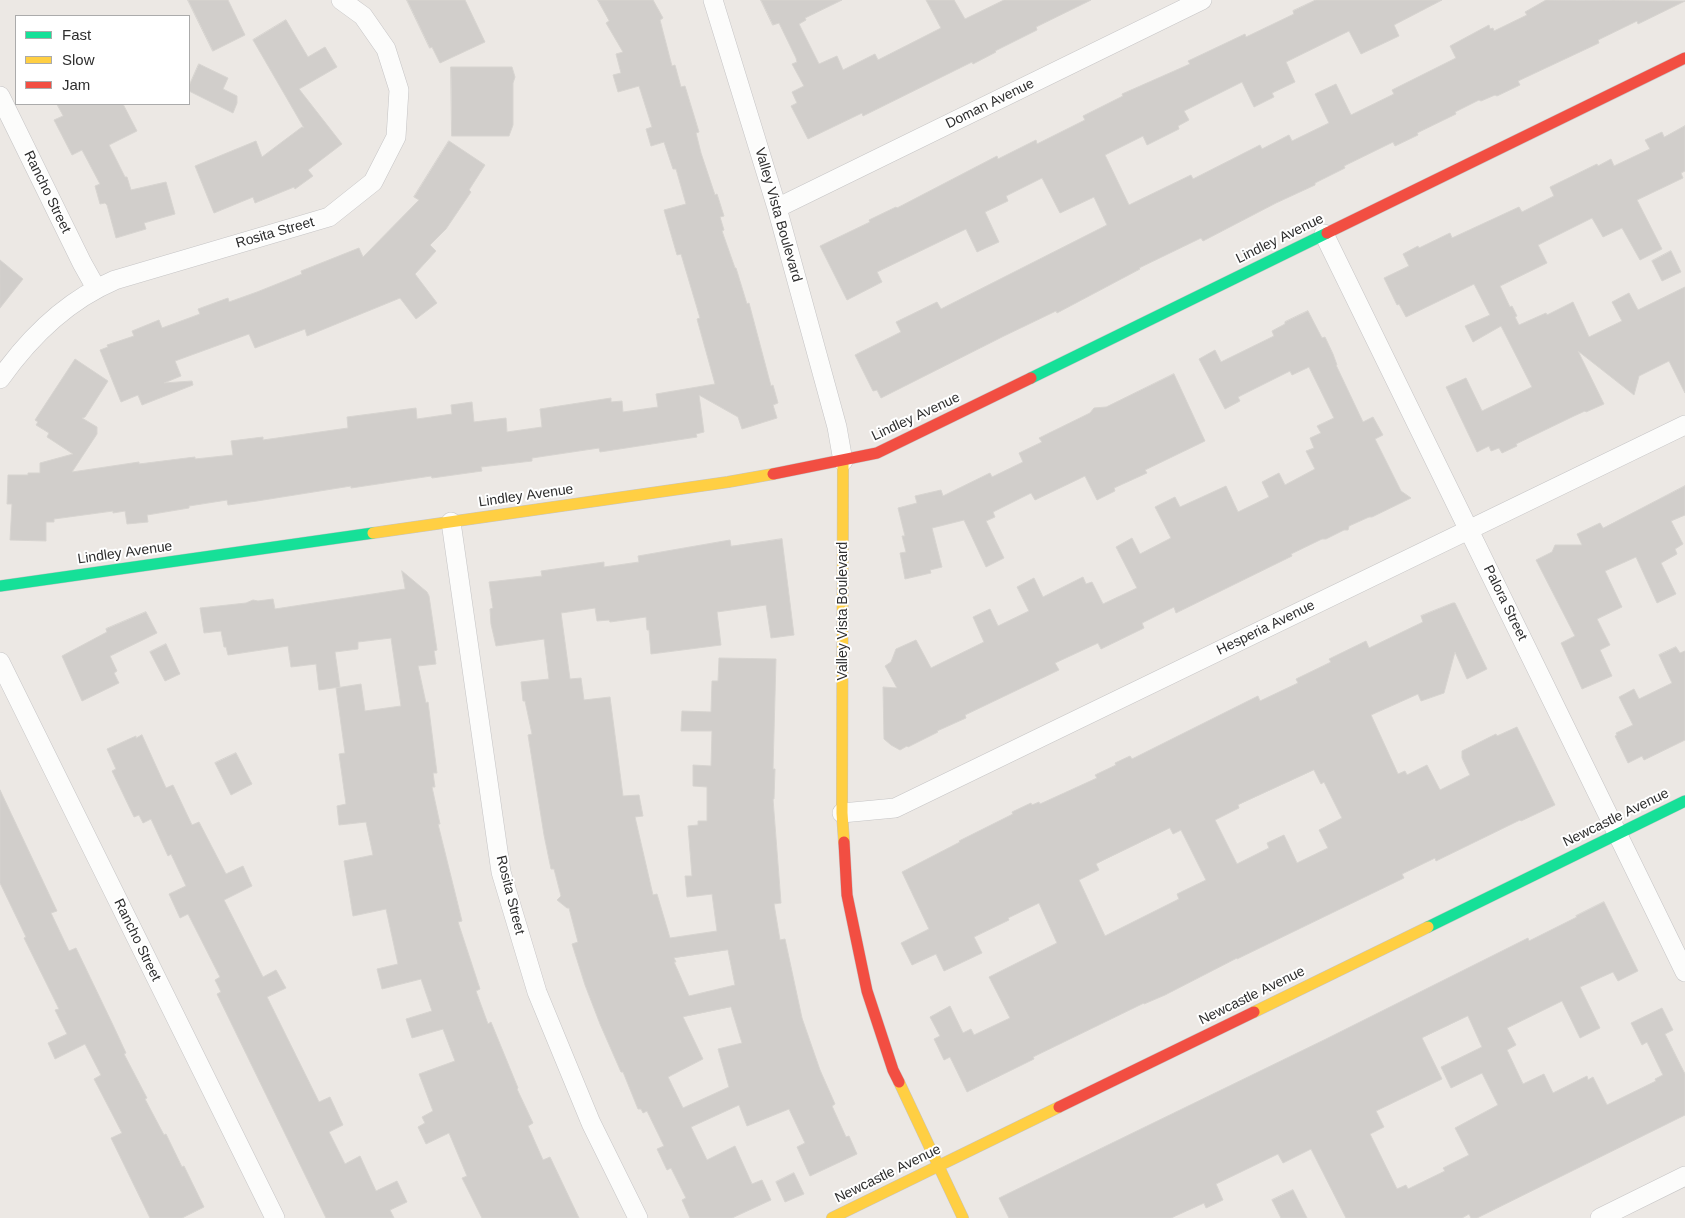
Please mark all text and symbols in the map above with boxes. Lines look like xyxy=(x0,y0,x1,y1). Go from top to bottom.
legend xyxy=(15,15,190,105)
text: Fast xyxy=(62,26,91,43)
text: Slow xyxy=(62,51,95,68)
street label: Doman Avenue xyxy=(943,75,1037,133)
text: Jam xyxy=(62,76,90,93)
street label: Valley Vista Boulevard xyxy=(751,146,805,284)
street label: Rancho Street xyxy=(20,148,74,236)
street label: Lindley Avenue xyxy=(1233,211,1327,267)
street label: Rosita Street xyxy=(234,214,316,252)
street label: Lindley Avenue xyxy=(869,389,963,445)
street label: Lindley Avenue xyxy=(478,481,574,511)
street label: Lindley Avenue xyxy=(77,538,173,568)
street label: Valley Vista Boulevard xyxy=(835,542,851,680)
street label: Palora Street xyxy=(1480,563,1530,643)
street label: Hesperia Avenue xyxy=(1214,597,1318,659)
street label: Newcastle Avenue xyxy=(1560,785,1672,851)
street label: Rosita Street xyxy=(492,854,528,936)
street label: Rancho Street xyxy=(110,896,164,984)
street label: Newcastle Avenue xyxy=(1196,963,1308,1029)
street label: Newcastle Avenue xyxy=(832,1141,944,1207)

